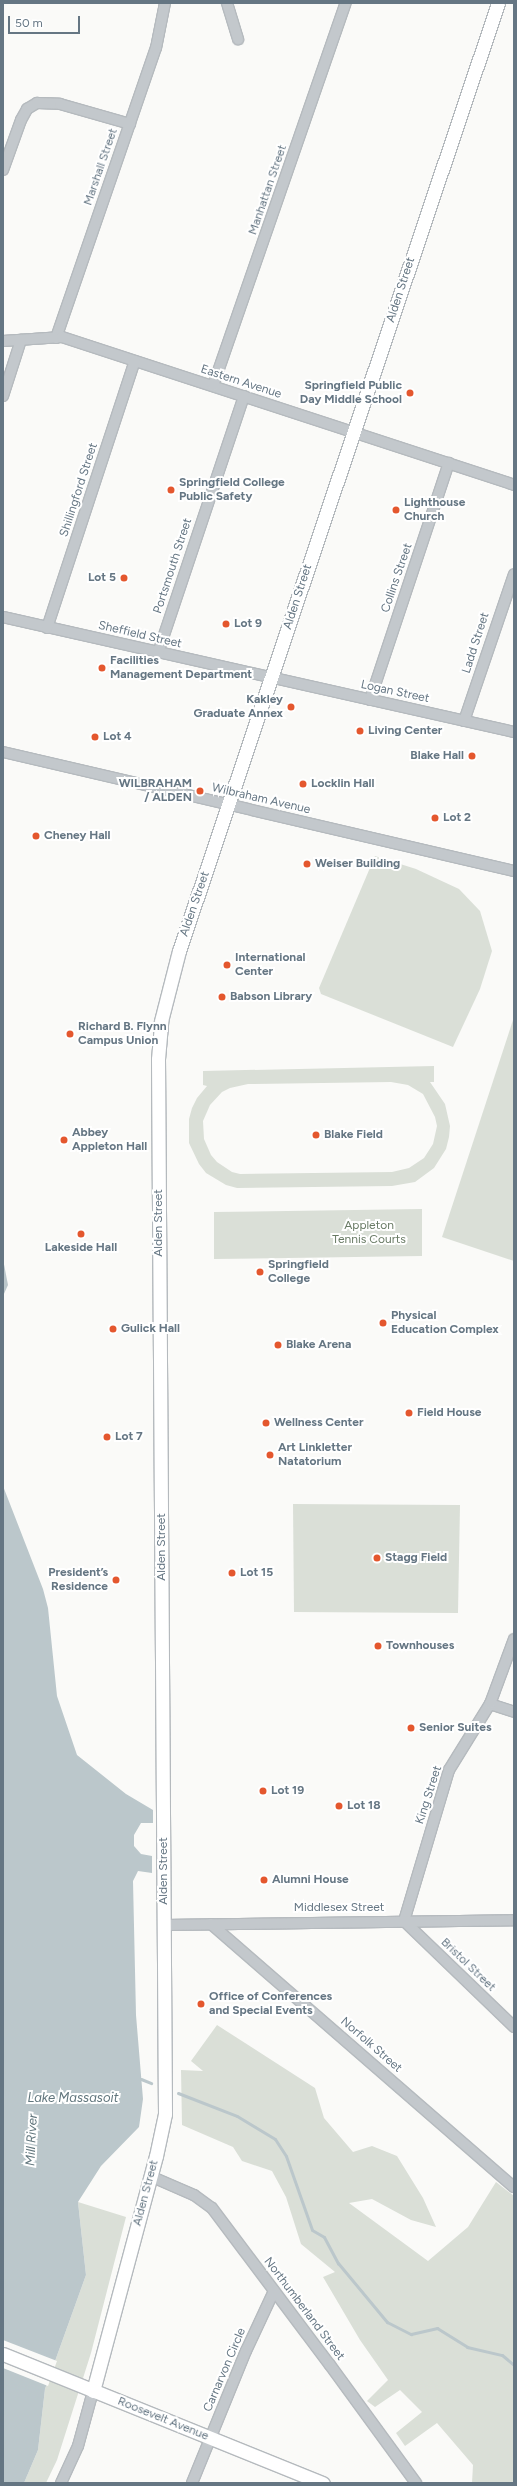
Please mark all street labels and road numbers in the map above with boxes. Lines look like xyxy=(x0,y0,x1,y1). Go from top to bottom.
street label: Marshall Street xyxy=(81,127,121,207)
street label: Manhattan Street xyxy=(246,143,290,237)
street label: Alden Street xyxy=(384,256,418,324)
street label: Eastern Avenue xyxy=(199,362,283,402)
street label: Shillingford Street xyxy=(57,441,101,539)
street label: Portsmouth Street xyxy=(151,516,195,616)
street label: Collins Street xyxy=(378,541,416,615)
street label: Alden Street xyxy=(281,563,315,631)
street label: Ladd Street xyxy=(459,611,493,675)
street label: Sheffield Street xyxy=(97,618,183,652)
street label: Logan Street xyxy=(359,678,431,706)
street label: Wilbraham Avenue xyxy=(210,781,312,817)
street label: Alden Street xyxy=(177,870,213,938)
street label: Alden Street xyxy=(152,1189,166,1257)
street label: Alden Street xyxy=(155,1513,169,1581)
street label: King Street xyxy=(413,1764,445,1826)
street label: Alden Street xyxy=(157,1837,171,1905)
street label: Middlesex Street xyxy=(294,1901,384,1915)
street label: Bristol Street xyxy=(438,1935,498,1995)
street label: Norfolk Street xyxy=(337,2014,405,2076)
street label: Alden Street xyxy=(130,2158,162,2228)
street label: Northumberland Street xyxy=(261,2255,347,2363)
street label: Carnarvon Circle xyxy=(201,2326,249,2414)
street label: Roosevelt Avenue xyxy=(115,2394,211,2444)

